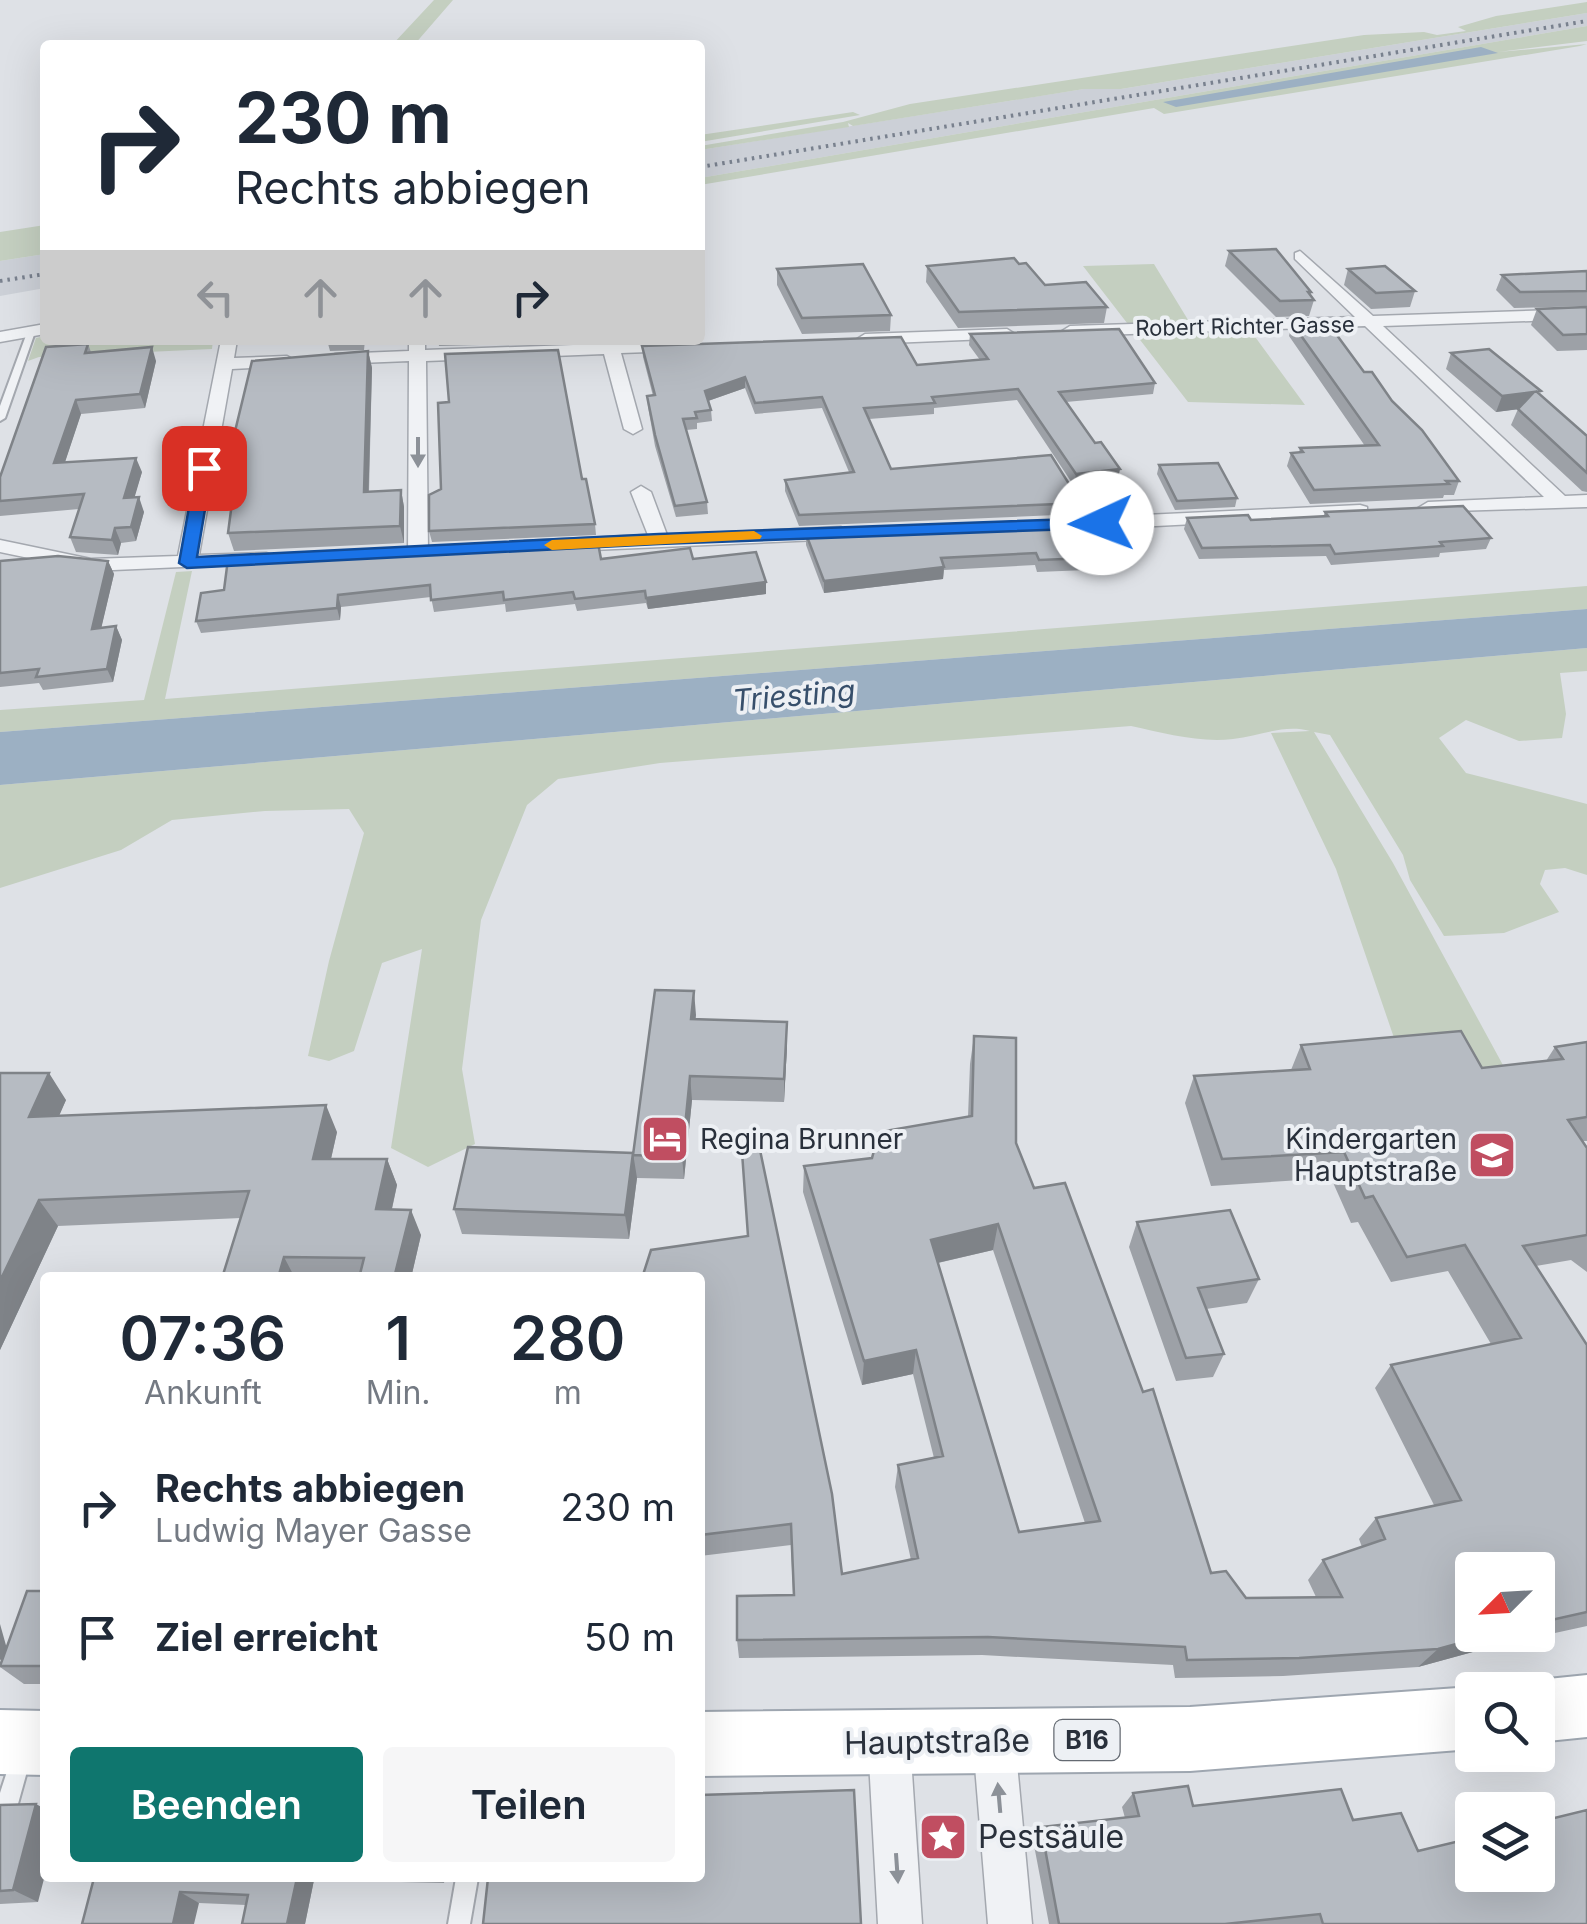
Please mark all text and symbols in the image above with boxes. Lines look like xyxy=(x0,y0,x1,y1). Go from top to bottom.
text: 230 m xyxy=(235,75,452,160)
icon: right xyxy=(70,80,200,210)
text: Rechts abbiegen xyxy=(235,160,590,215)
icon: left xyxy=(188,270,243,325)
icon: ahead xyxy=(293,270,348,325)
icon: ahead xyxy=(398,270,453,325)
icon: right xyxy=(503,270,558,325)
street label: Robert Richter Gasse xyxy=(1135,311,1355,341)
pin xyxy=(162,426,247,511)
one-way arrow xyxy=(410,437,426,469)
icon: arrive xyxy=(177,441,232,496)
position arrow xyxy=(1050,471,1154,575)
water label: Triesting xyxy=(731,672,857,718)
hotel icon: Regina Brunner xyxy=(639,1113,691,1165)
place label: Regina Brunner xyxy=(700,1122,903,1156)
place label: Kindergarten Hauptstraße xyxy=(1285,1122,1457,1188)
school or university icon: Kindergarten Hauptstraße xyxy=(1466,1129,1518,1181)
text: 07:36 xyxy=(120,1302,286,1374)
text: 1 xyxy=(385,1302,411,1374)
text: 280 xyxy=(510,1302,625,1374)
text: Ankunft xyxy=(144,1373,262,1412)
text: Min. xyxy=(366,1373,431,1412)
text: m xyxy=(554,1373,582,1412)
text: Rechts abbiegen xyxy=(155,1465,465,1511)
icon: right xyxy=(70,1480,125,1535)
text: 230 m xyxy=(560,1484,675,1530)
text: Ludwig Mayer Gasse xyxy=(155,1511,472,1550)
north arrow xyxy=(1455,1552,1555,1652)
map controls xyxy=(1455,1552,1555,1892)
icon: arrive xyxy=(70,1610,125,1665)
text: Ziel erreicht xyxy=(155,1614,378,1660)
text: 50 m xyxy=(584,1614,675,1660)
button: search xyxy=(1455,1672,1555,1772)
street label: Hauptstraße xyxy=(844,1720,1030,1763)
road number: B16 xyxy=(1054,1720,1120,1760)
button: Beenden xyxy=(70,1747,363,1862)
button: Teilen xyxy=(383,1747,675,1862)
one-way arrow xyxy=(991,1782,1007,1813)
button: layers xyxy=(1455,1792,1555,1892)
place icon: Pestsäule xyxy=(917,1811,969,1863)
place label: Pestsäule xyxy=(978,1817,1124,1856)
one-way arrow xyxy=(889,1853,905,1885)

